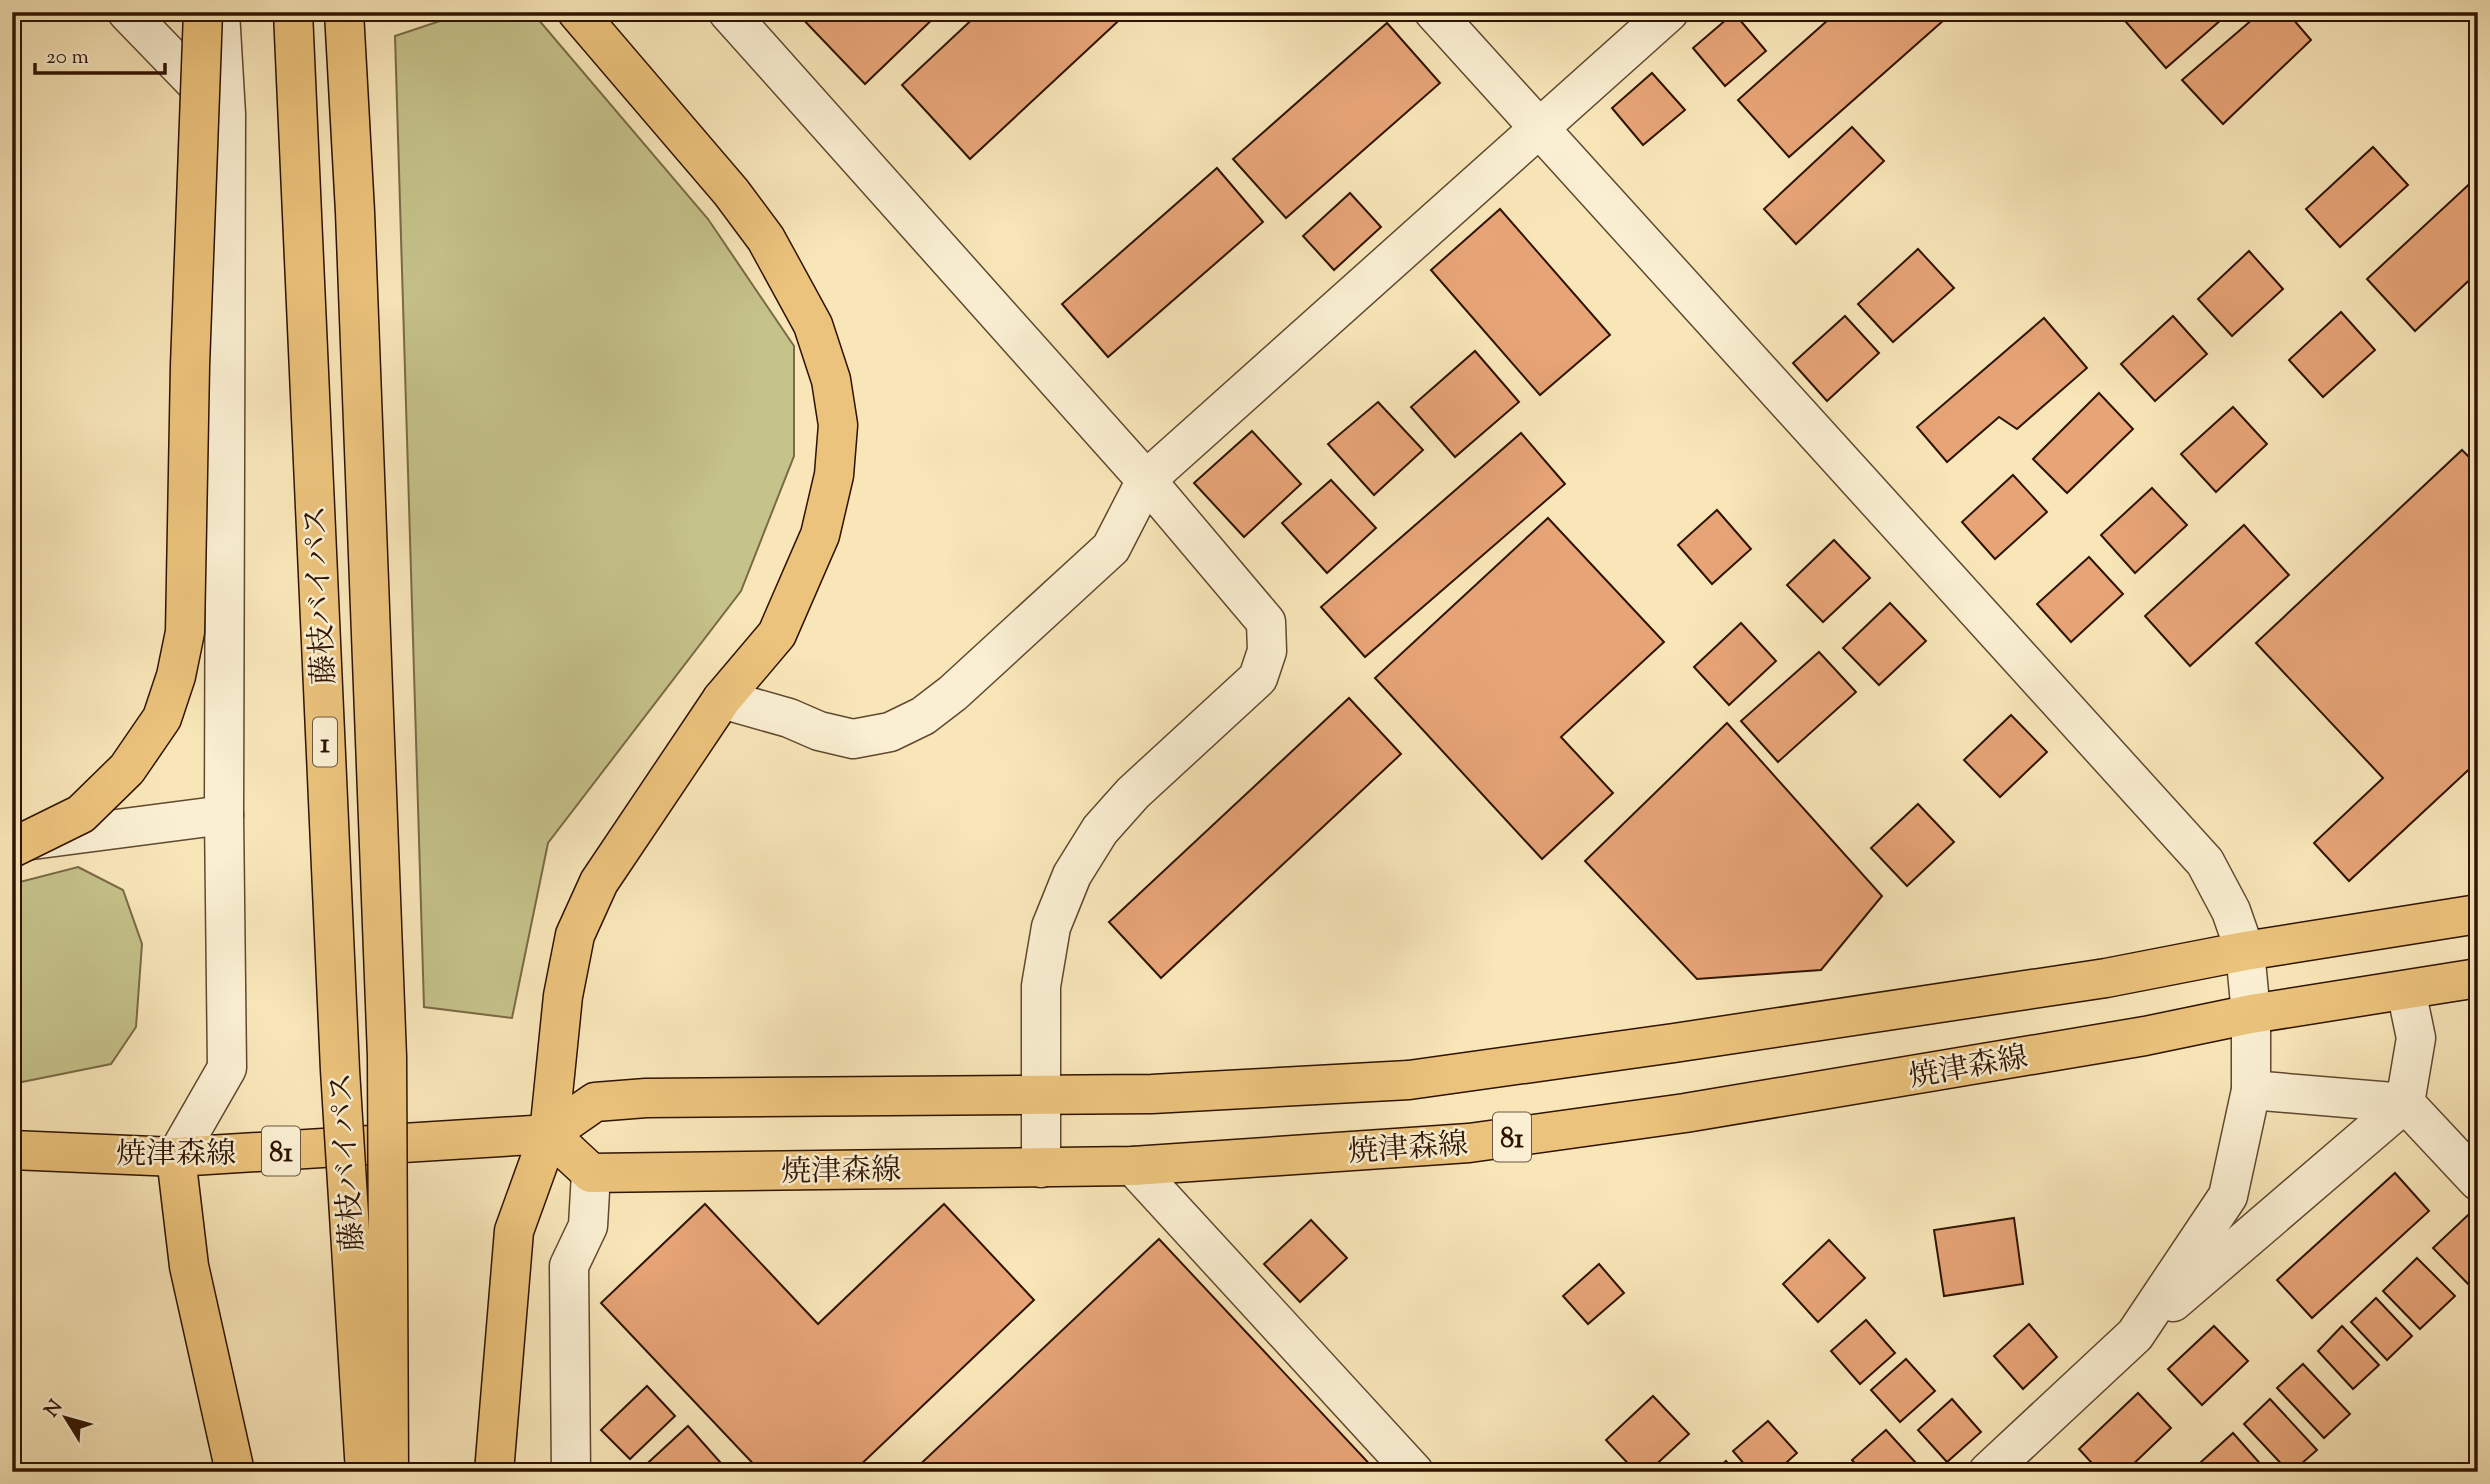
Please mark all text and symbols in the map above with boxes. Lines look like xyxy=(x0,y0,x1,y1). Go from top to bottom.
scale bar xyxy=(35,32,164,76)
text: 20 m xyxy=(46,43,89,73)
street label: 藤枝バイパス xyxy=(295,504,348,686)
road number: 1 xyxy=(313,718,337,766)
street label: 焼津森線 xyxy=(1906,1037,2031,1100)
street label: 藤枝バイパス xyxy=(321,1071,376,1253)
road number: 81 xyxy=(1493,1112,1531,1162)
street label: 焼津森線 xyxy=(1347,1124,1470,1175)
road number: 81 xyxy=(262,1126,300,1176)
street label: 焼津森線 xyxy=(116,1134,236,1177)
street label: 焼津森線 xyxy=(781,1150,901,1195)
north arrow xyxy=(32,1382,102,1452)
text: N xyxy=(39,1395,70,1423)

